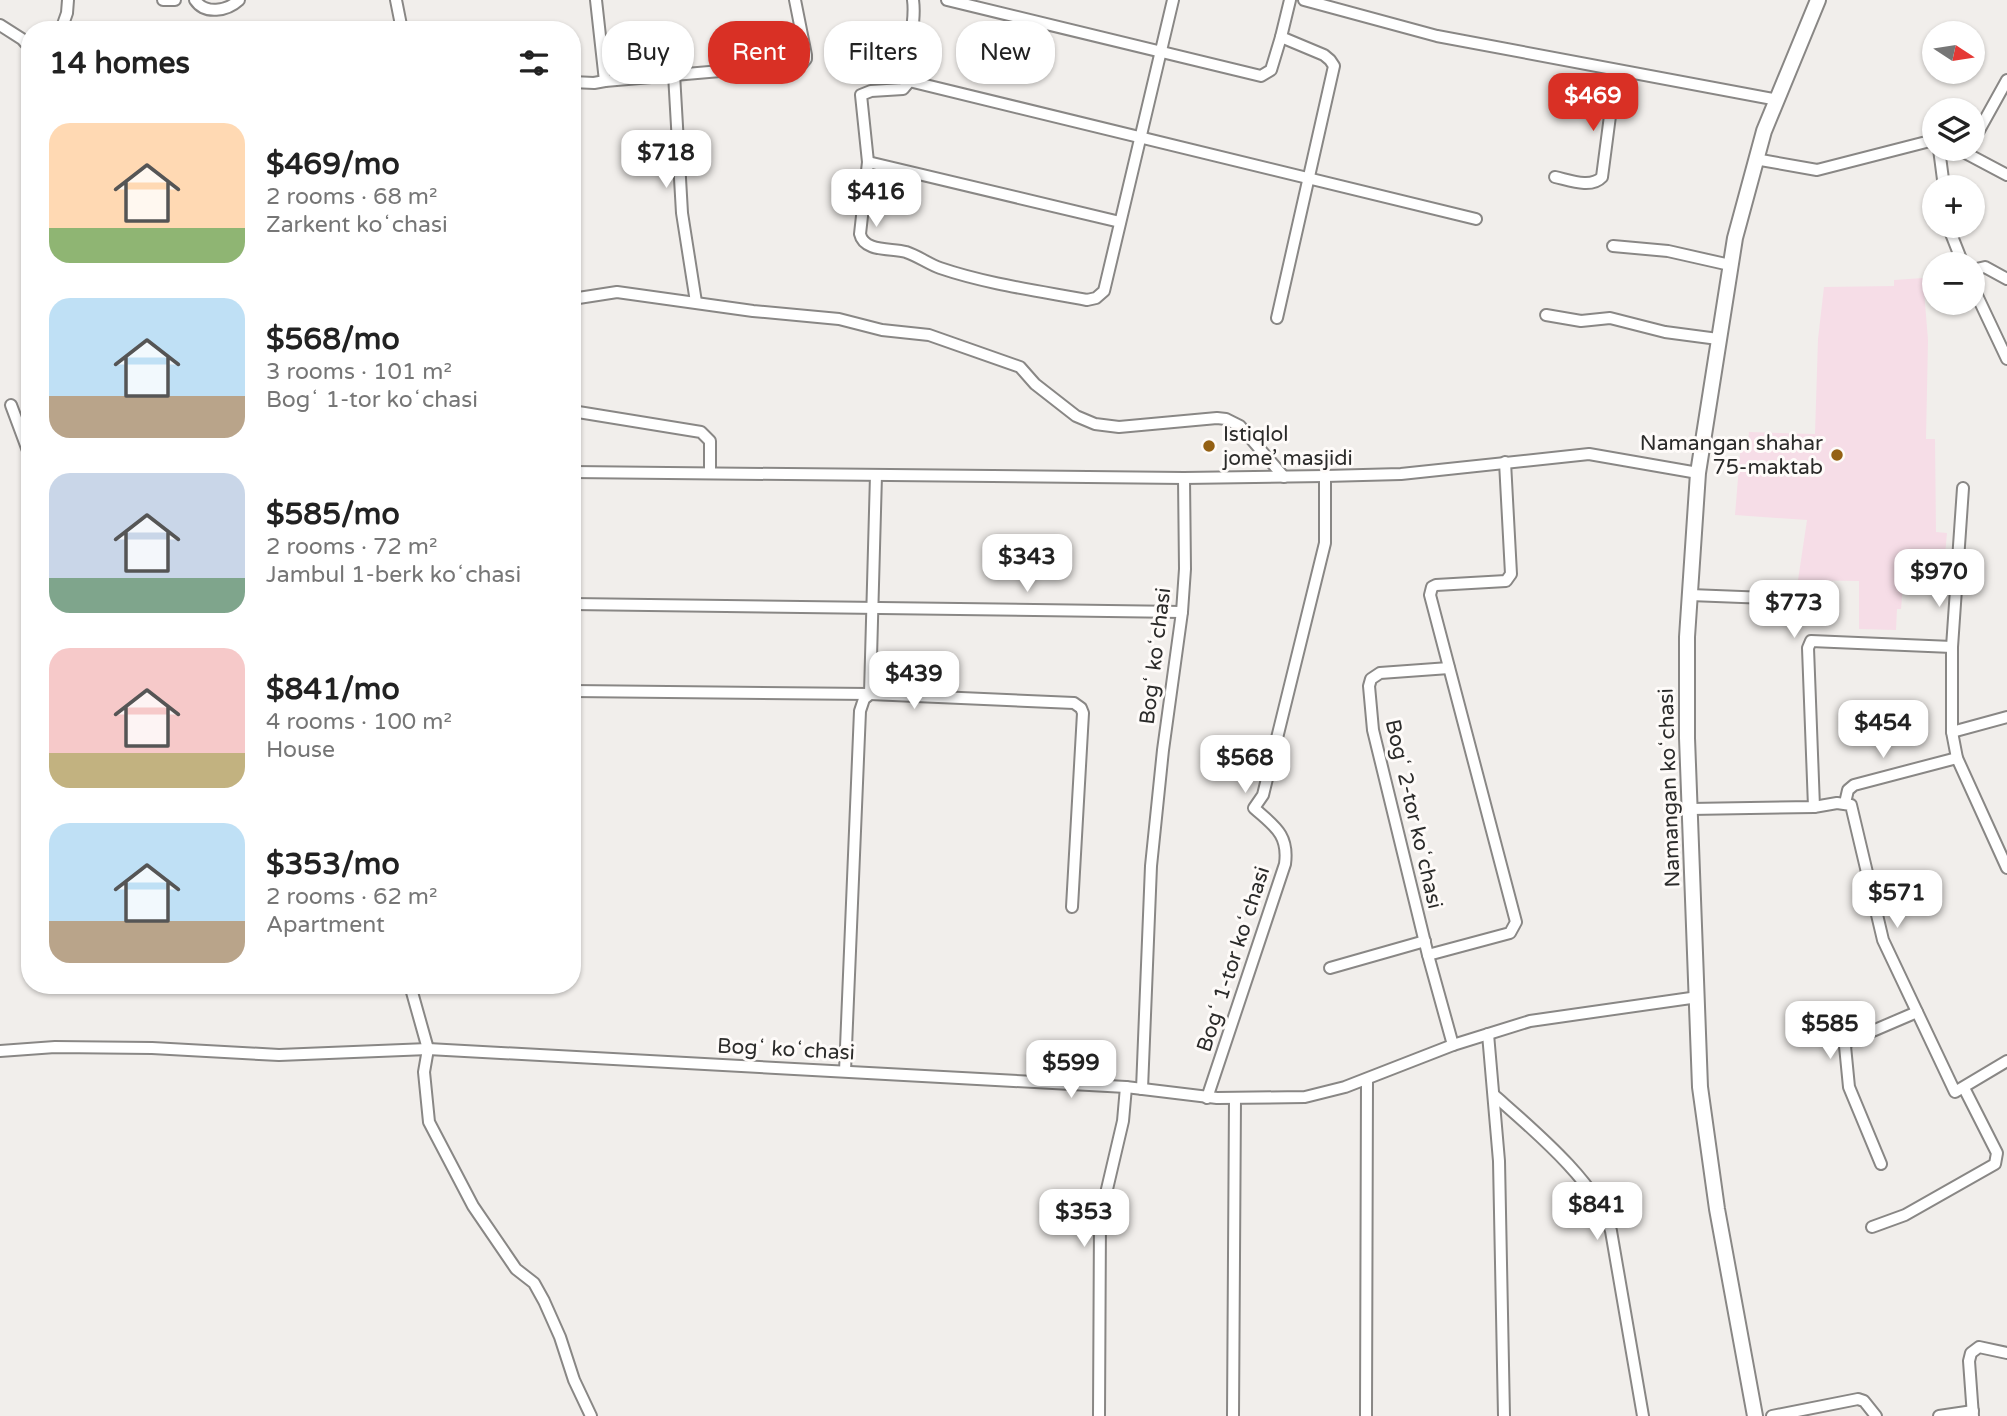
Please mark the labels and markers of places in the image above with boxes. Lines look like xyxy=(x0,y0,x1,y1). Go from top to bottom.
pin: $469 xyxy=(1552,74,1634,133)
pin: $718 xyxy=(625,130,707,190)
pin: $416 xyxy=(835,170,917,229)
place label: Istiqlol jome’ masjidi xyxy=(1222,422,1353,471)
place label: Namangan shahar 75-maktab xyxy=(1640,431,1823,480)
marker: Istiqlol jome’ masjidi xyxy=(1201,438,1217,454)
marker: Namangan shahar 75-maktab xyxy=(1829,447,1845,463)
pin: $343 xyxy=(986,534,1068,594)
pin: $970 xyxy=(1898,550,1980,609)
pin: $773 xyxy=(1753,580,1835,640)
pin: $439 xyxy=(873,652,955,711)
pin: $454 xyxy=(1842,700,1924,760)
pin: $568 xyxy=(1204,736,1286,795)
pin: $571 xyxy=(1856,870,1938,930)
pin: $585 xyxy=(1789,1002,1871,1061)
pin: $599 xyxy=(1030,1040,1112,1100)
pin: $841 xyxy=(1556,1182,1638,1242)
pin: $353 xyxy=(1043,1190,1125,1249)

